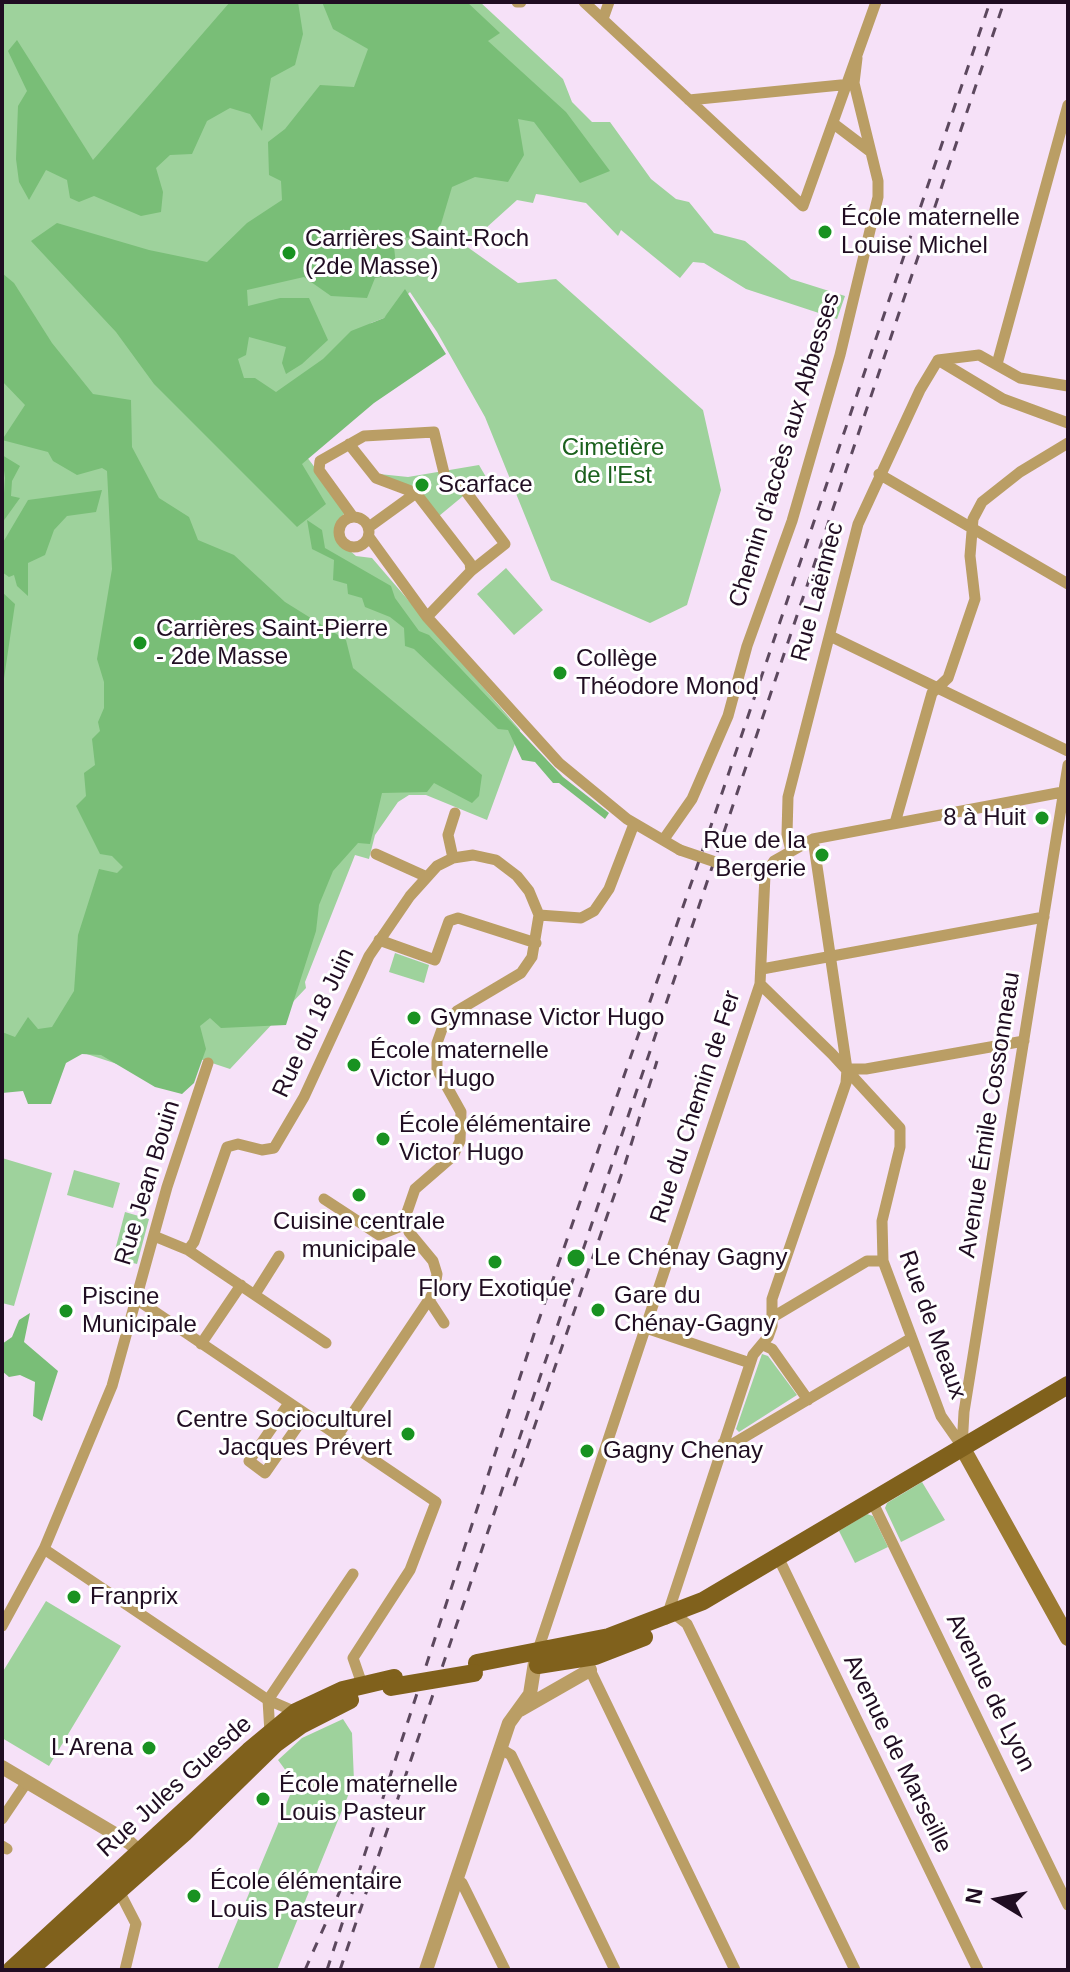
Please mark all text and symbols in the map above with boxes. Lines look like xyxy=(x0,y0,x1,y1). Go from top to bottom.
place label: École maternelle Louise Michel xyxy=(841,204,1020,260)
marker: École maternelle Louise Michel xyxy=(816,223,834,241)
place label: Carrières Saint-Roch (2de Masse) xyxy=(305,225,529,281)
marker: Carrières Saint-Roch (2de Masse) xyxy=(280,244,298,262)
street label: Chemin d'accès aux Abbesses xyxy=(723,289,847,611)
park label: Cimetière de l'Est xyxy=(562,434,664,490)
place label: Scarface xyxy=(438,471,533,499)
marker: Scarface xyxy=(413,476,431,494)
street label: Rue Laënnec xyxy=(786,519,850,665)
place label: Carrières Saint-Pierre - 2de Masse xyxy=(156,615,388,671)
marker: Carrières Saint-Pierre - 2de Masse xyxy=(131,634,149,652)
place label: Collège Théodore Monod xyxy=(576,645,759,701)
marker: Collège Théodore Monod xyxy=(551,664,569,682)
place label: 8 à Huit xyxy=(943,804,1026,832)
marker: 8 à Huit xyxy=(1033,809,1051,827)
place label: Rue de la Bergerie xyxy=(703,827,806,883)
marker: Rue de la Bergerie xyxy=(813,846,831,864)
street label: Rue du 18 Juin xyxy=(267,944,361,1102)
street label: Avenue Émile Cossonneau xyxy=(953,970,1027,1260)
street label: Rue du Chemin de Fer xyxy=(645,987,747,1227)
place label: Gymnase Victor Hugo xyxy=(430,1004,664,1032)
marker: Gymnase Victor Hugo xyxy=(405,1009,423,1027)
place label: École maternelle Victor Hugo xyxy=(370,1037,549,1093)
marker: École maternelle Victor Hugo xyxy=(345,1056,363,1074)
street label: Rue Jean Bouin xyxy=(109,1097,187,1269)
place label: École élémentaire Victor Hugo xyxy=(399,1111,591,1167)
marker: École élémentaire Victor Hugo xyxy=(374,1130,392,1148)
marker: Cuisine centrale municipale xyxy=(350,1186,368,1204)
place label: Cuisine centrale municipale xyxy=(273,1208,445,1264)
place label: Le Chénay Gagny xyxy=(594,1244,787,1272)
marker: Le Chénay Gagny xyxy=(565,1247,587,1269)
street label: Rue de Meaux xyxy=(892,1247,972,1403)
marker: Flory Exotique xyxy=(486,1253,504,1271)
place label: Flory Exotique xyxy=(418,1275,572,1303)
place label: Gare du Chénay-Gagny xyxy=(614,1282,775,1338)
place label: Piscine Municipale xyxy=(82,1283,197,1339)
marker: Gare du Chénay-Gagny xyxy=(589,1301,607,1319)
marker: Piscine Municipale xyxy=(57,1302,75,1320)
place label: Centre Socioculturel Jacques Prévert xyxy=(176,1406,392,1462)
marker: Centre Socioculturel Jacques Prévert xyxy=(399,1425,417,1443)
place label: Gagny Chenay xyxy=(603,1437,763,1465)
marker: Gagny Chenay xyxy=(578,1442,596,1460)
place label: Franprix xyxy=(90,1583,178,1611)
marker: Franprix xyxy=(65,1588,83,1606)
street label: Avenue de Lyon xyxy=(939,1609,1041,1777)
street label: Avenue de Marseille xyxy=(836,1650,958,1858)
street label: Rue Jules Guesde xyxy=(92,1710,258,1864)
place label: L'Arena xyxy=(51,1734,133,1762)
marker: L'Arena xyxy=(140,1739,158,1757)
place label: École maternelle Louis Pasteur xyxy=(279,1771,458,1827)
marker: École maternelle Louis Pasteur xyxy=(254,1790,272,1808)
north arrow xyxy=(958,1860,1038,1940)
place label: École élémentaire Louis Pasteur xyxy=(210,1868,402,1924)
text: N xyxy=(960,1886,988,1906)
marker: École élémentaire Louis Pasteur xyxy=(185,1887,203,1905)

